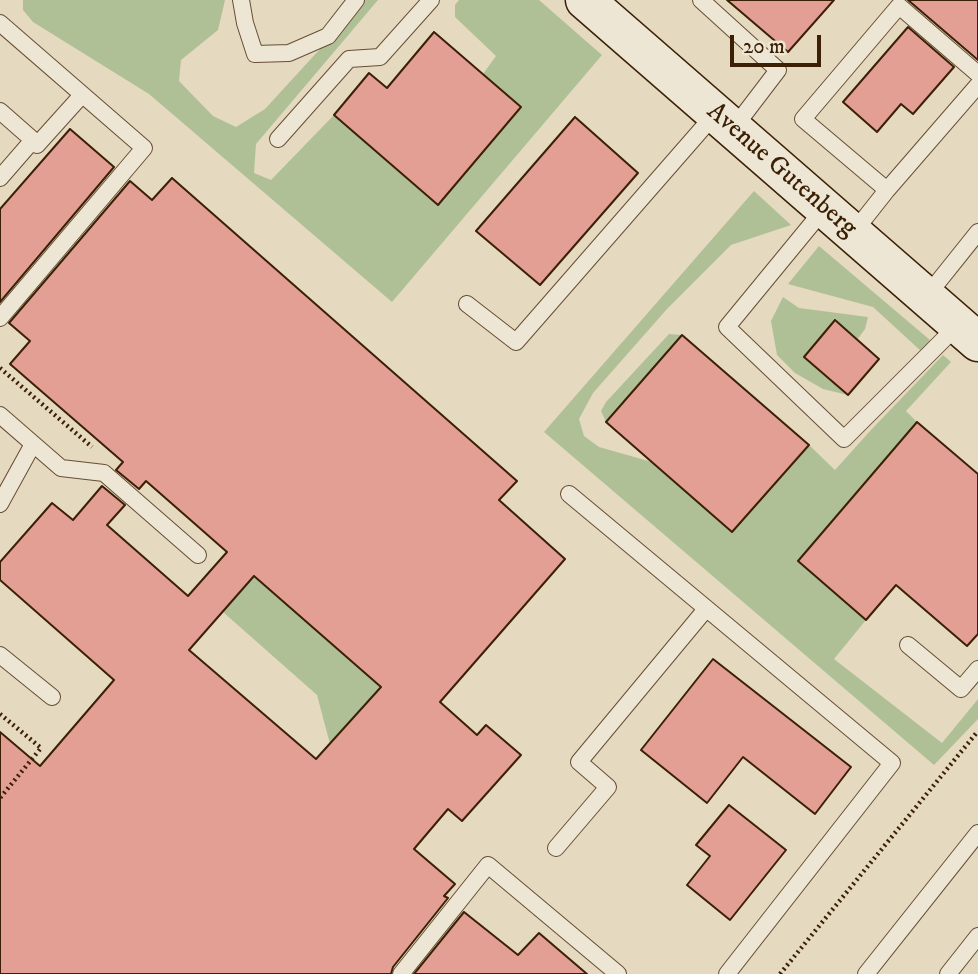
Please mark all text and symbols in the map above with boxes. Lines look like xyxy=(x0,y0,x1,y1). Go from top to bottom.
scale bar xyxy=(733,21,824,65)
text: 20 m xyxy=(743,34,785,60)
street label: Avenue Gutenberg xyxy=(699,97,863,245)

